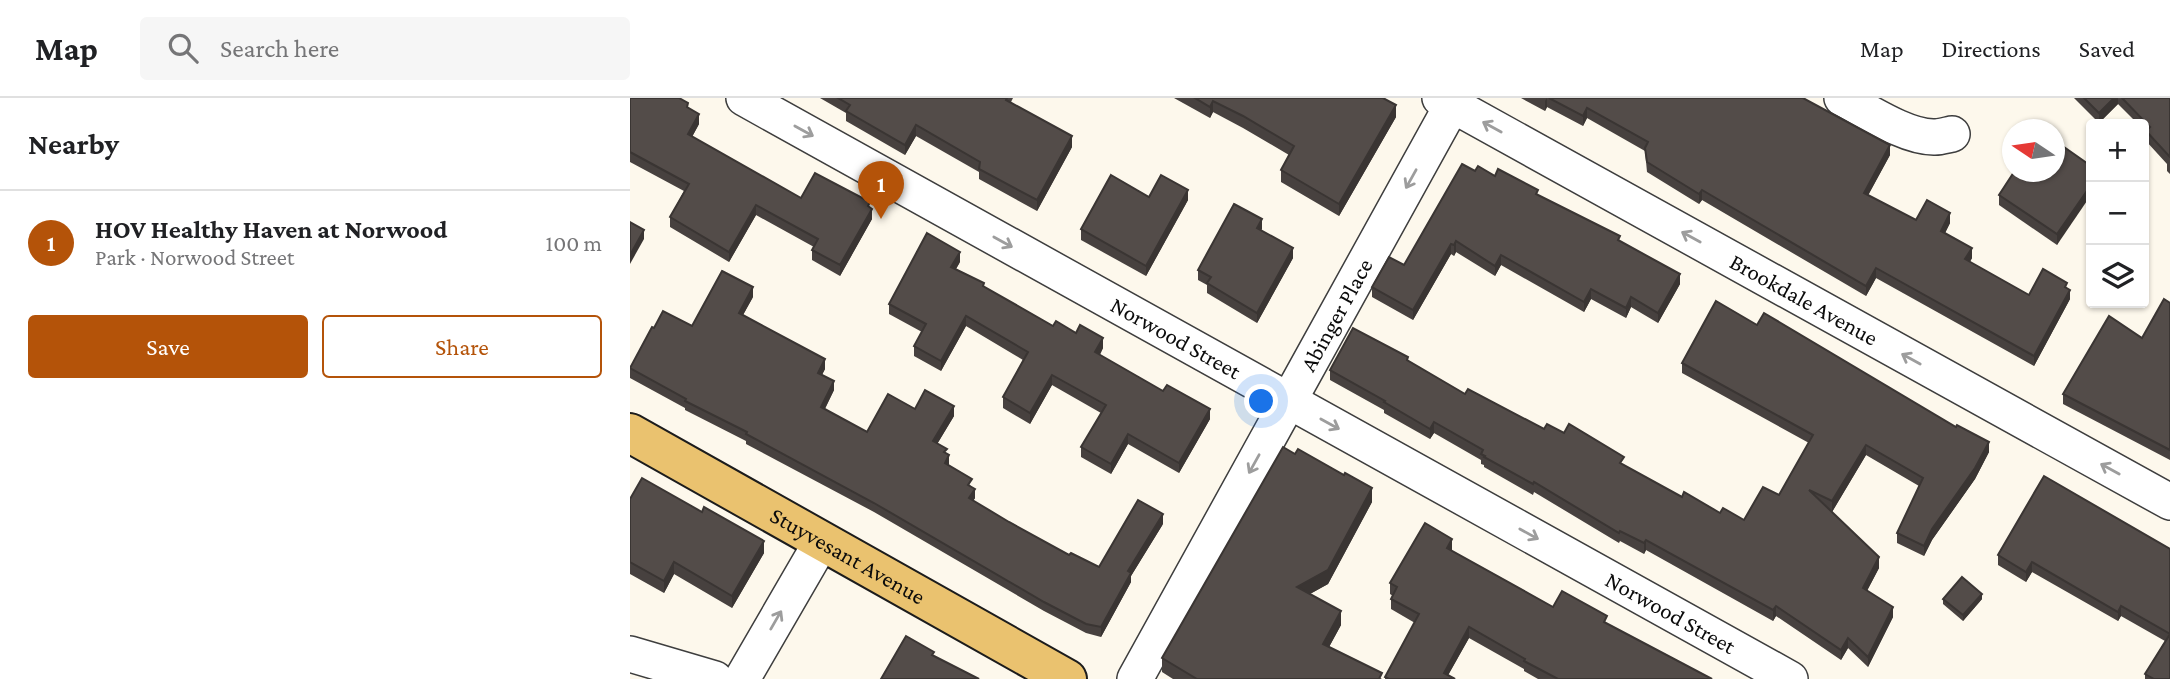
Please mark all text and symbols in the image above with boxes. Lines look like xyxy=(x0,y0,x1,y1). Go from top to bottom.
search box xyxy=(140,17,630,80)
icon: search xyxy=(164,29,202,67)
text: Map xyxy=(35,30,98,67)
text: Search here xyxy=(220,34,339,63)
text: Map xyxy=(1860,35,1904,62)
text: Directions xyxy=(1942,35,2041,62)
text: Saved xyxy=(2079,35,2135,62)
north arrow xyxy=(2002,119,2065,182)
map controls xyxy=(2086,119,2149,308)
button: + xyxy=(2086,119,2149,182)
one-way arrow xyxy=(1482,120,1502,134)
one-way arrow xyxy=(793,125,814,138)
text: Nearby xyxy=(28,127,119,160)
pin: 1 xyxy=(858,161,904,219)
one-way arrow xyxy=(1404,168,1417,189)
button: − xyxy=(2086,182,2149,245)
text: HOV Healthy Haven at Norwood xyxy=(95,215,447,244)
text: 1 xyxy=(47,230,55,256)
text: 100 m xyxy=(546,230,602,256)
one-way arrow xyxy=(1681,230,1701,244)
one-way arrow xyxy=(992,236,1013,249)
text: Park · Norwood Street xyxy=(95,244,294,270)
button: layers xyxy=(2086,245,2149,308)
street label: Brookdale Avenue xyxy=(1726,248,1882,351)
street label: Abinger Place xyxy=(1295,254,1378,376)
street label: Norwood Street xyxy=(1106,291,1246,385)
button: Save xyxy=(28,315,308,378)
button: Share xyxy=(322,315,602,378)
one-way arrow xyxy=(1902,352,1922,366)
your location xyxy=(1244,384,1278,418)
one-way arrow xyxy=(1319,418,1340,431)
one-way arrow xyxy=(1247,453,1260,474)
one-way arrow xyxy=(2101,462,2121,476)
street label: Stuyvesant Avenue xyxy=(766,502,930,610)
one-way arrow xyxy=(1518,528,1539,541)
street label: Norwood Street xyxy=(1601,566,1740,659)
one-way arrow xyxy=(769,611,783,631)

